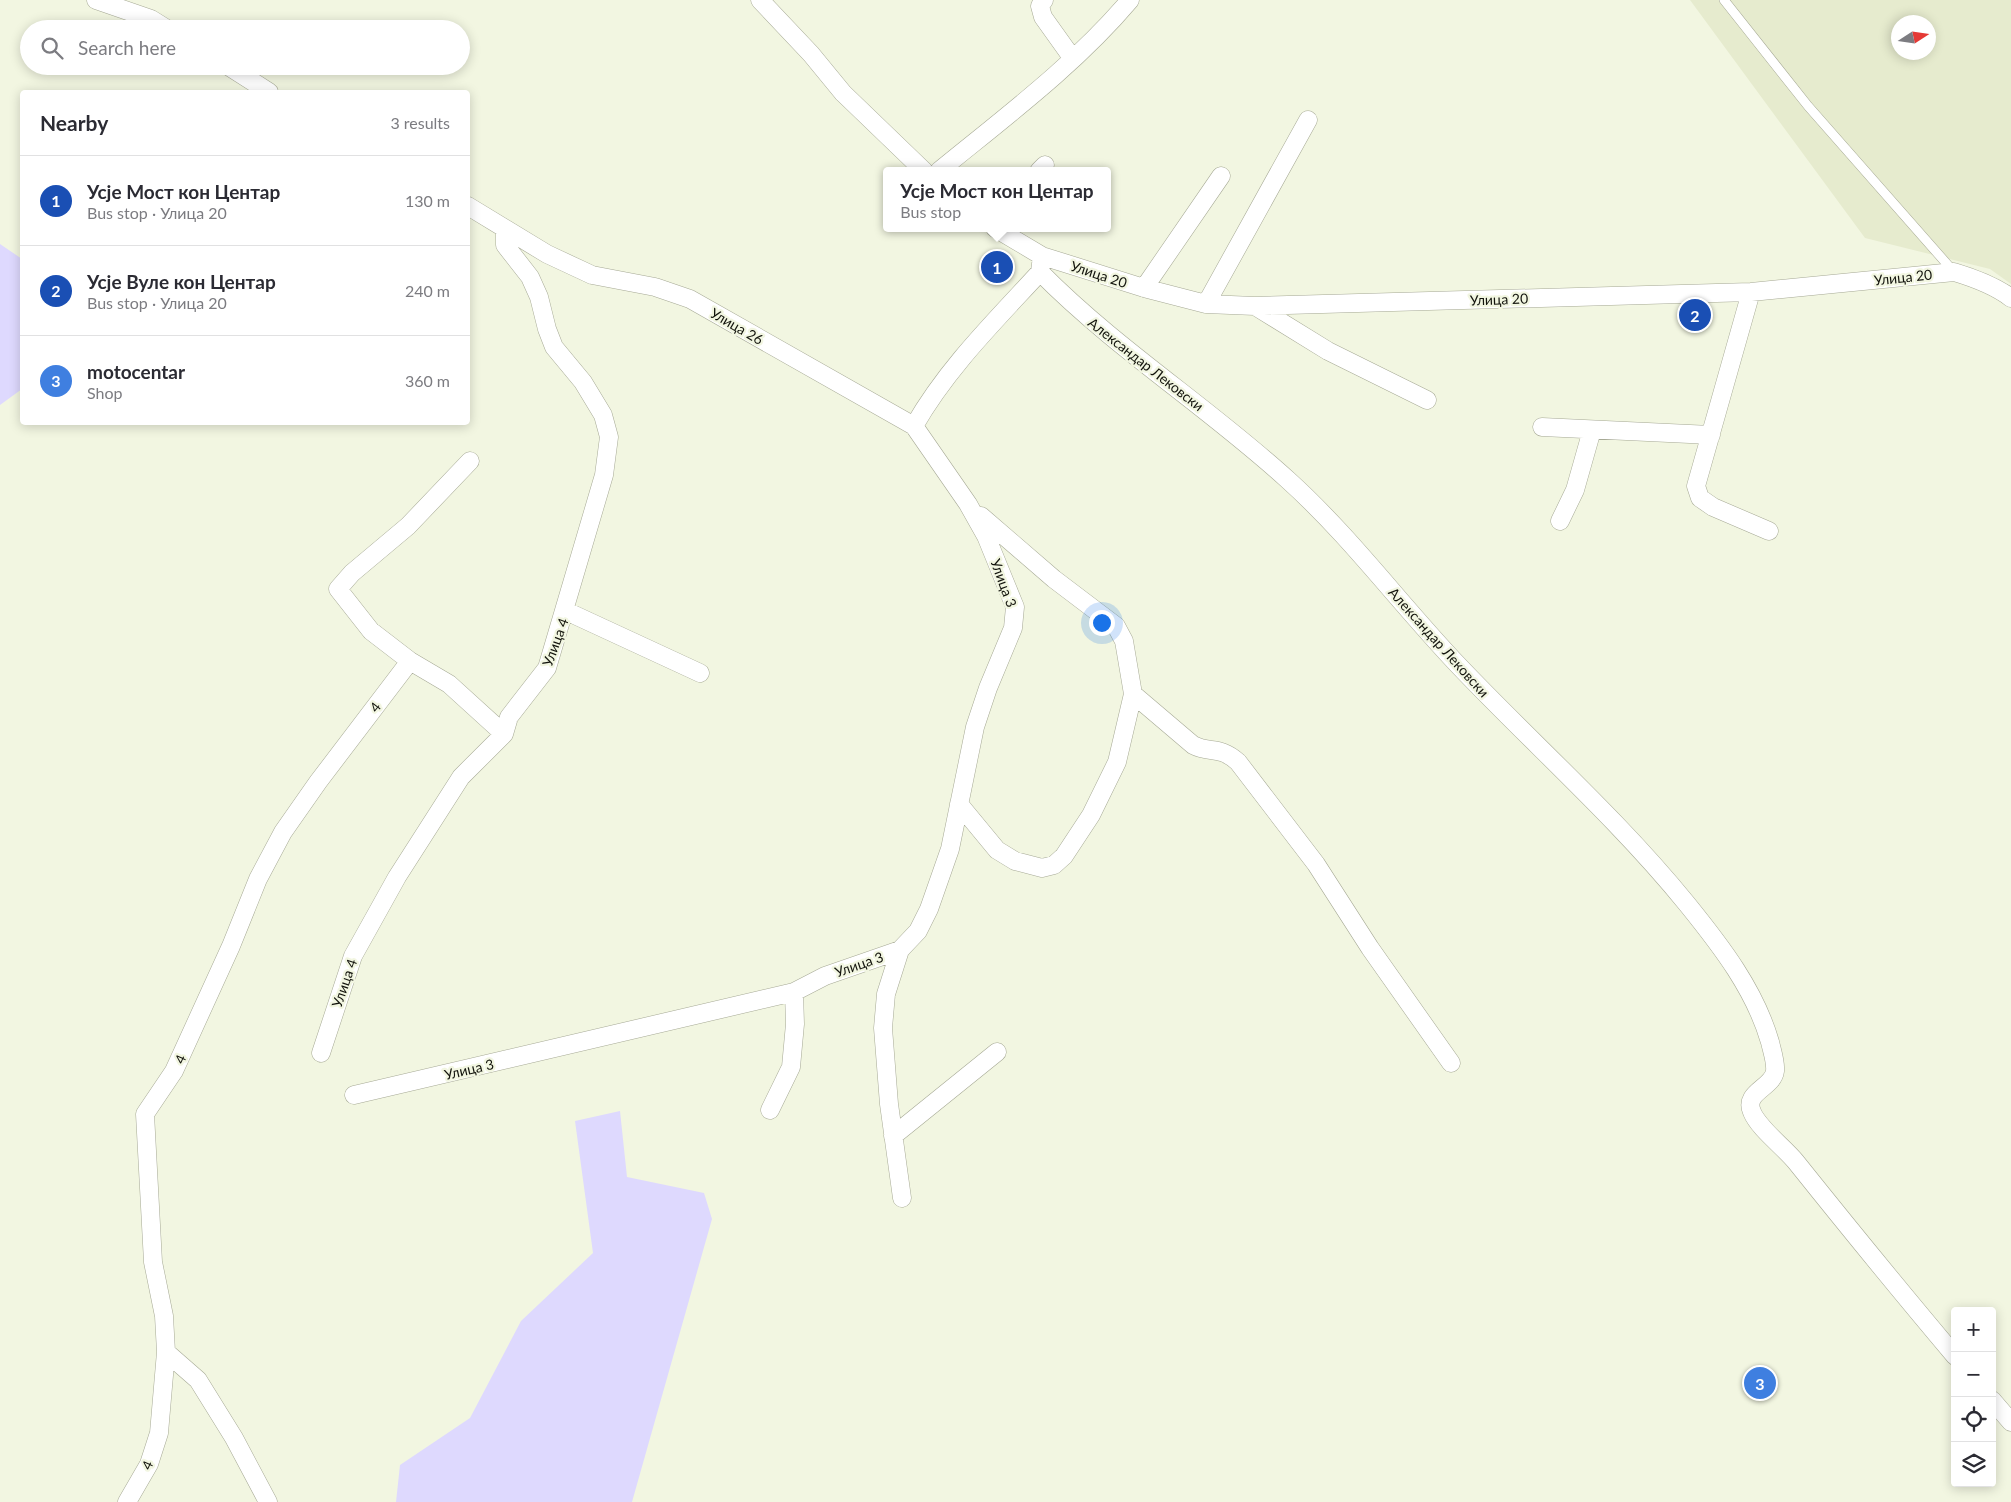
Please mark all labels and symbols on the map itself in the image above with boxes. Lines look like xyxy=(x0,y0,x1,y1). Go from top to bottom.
north arrow xyxy=(1891,15,1936,60)
pin: 1 xyxy=(981,248,1013,286)
street label: Улица 20 xyxy=(1069,257,1129,291)
street label: Улица 20 xyxy=(1873,265,1933,289)
street label: Улица 20 xyxy=(1470,289,1528,309)
pin: 2 xyxy=(1679,296,1711,334)
street label: Улица 26 xyxy=(707,304,767,348)
street label: Александар Лековски xyxy=(1085,314,1207,414)
street label: Улица 3 xyxy=(987,556,1021,610)
street label: Александар Лековски xyxy=(1385,584,1493,700)
your location xyxy=(1089,610,1115,636)
street label: Улица 4 xyxy=(538,615,572,669)
street label: 4 xyxy=(366,699,384,715)
street label: Улица 3 xyxy=(832,948,886,980)
street label: Улица 4 xyxy=(328,956,360,1010)
street label: 4 xyxy=(171,1052,189,1066)
street label: Улица 3 xyxy=(443,1055,495,1083)
pin: 3 xyxy=(1744,1364,1776,1402)
street label: 4 xyxy=(138,1458,156,1472)

